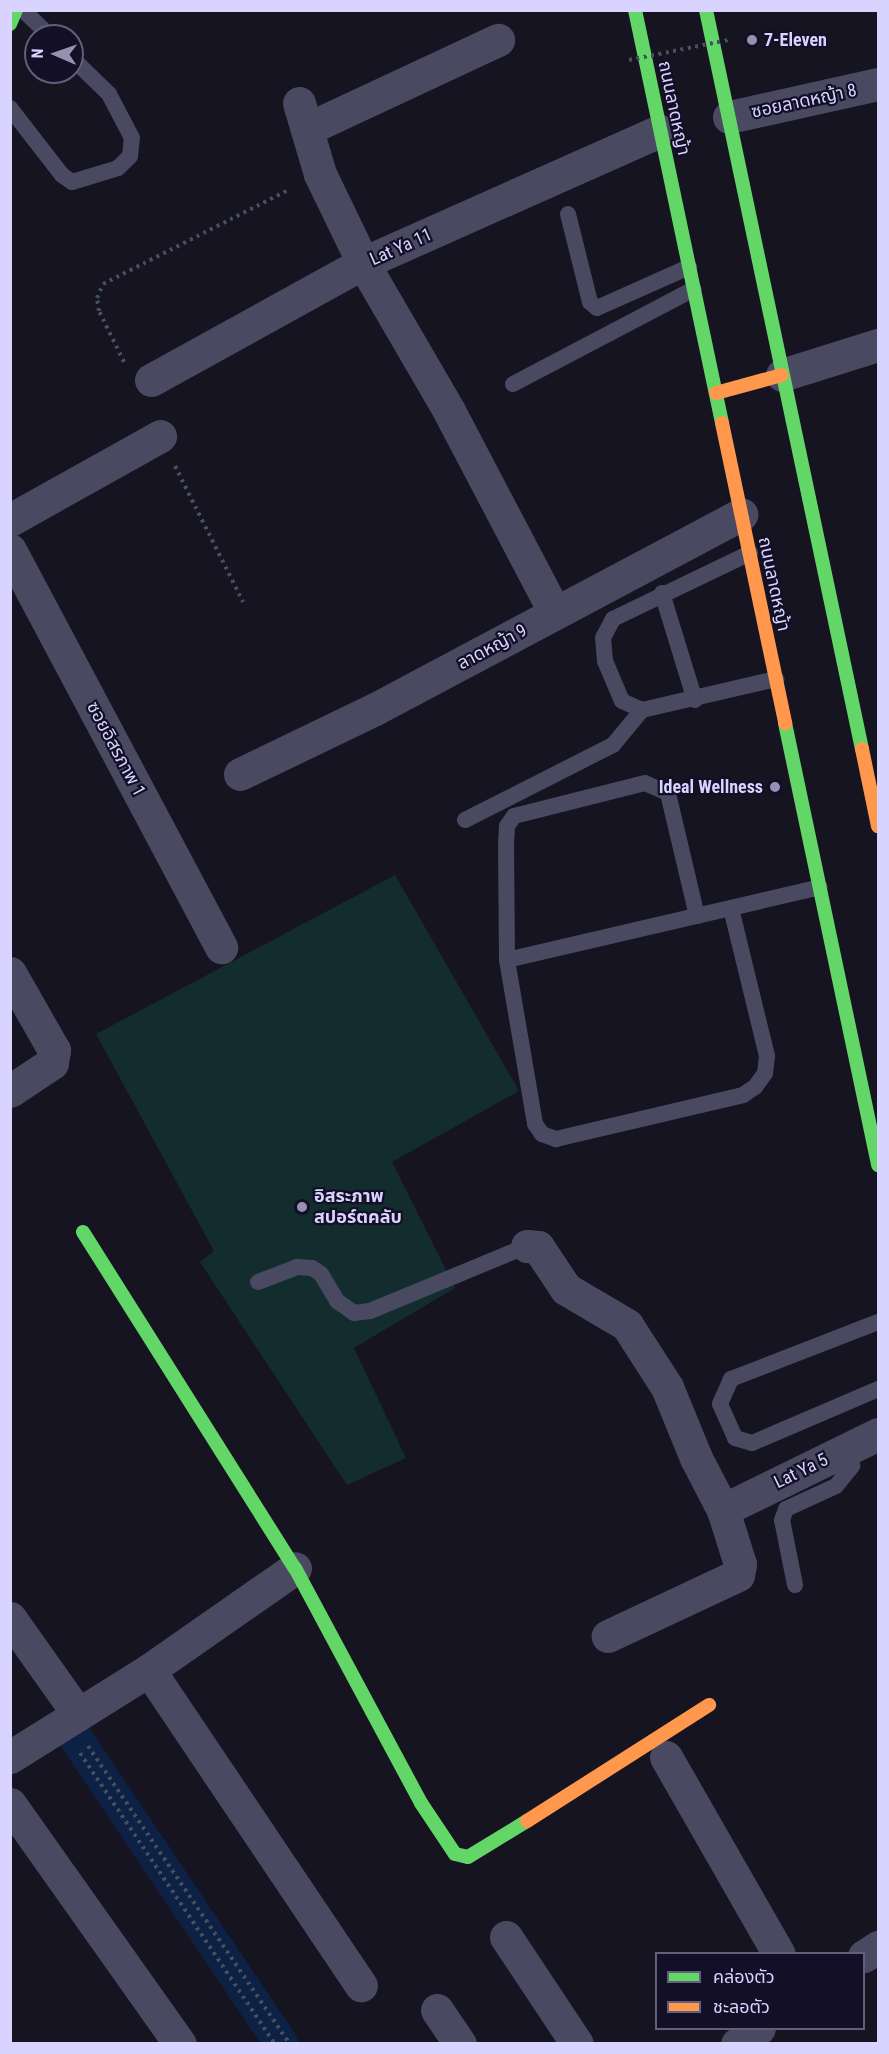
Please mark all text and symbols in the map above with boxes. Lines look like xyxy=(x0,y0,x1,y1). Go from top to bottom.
north arrow xyxy=(24,24,84,84)
place label: 7-Eleven xyxy=(764,29,827,51)
marker: 7-Eleven xyxy=(745,33,759,47)
text: N xyxy=(28,48,47,59)
street label: ถนนลาดหญ้า xyxy=(653,59,695,157)
street label: ซอยลาดหญ้า 8 xyxy=(749,79,859,123)
street label: Lat Ya 11 xyxy=(366,224,436,270)
street label: ถนนลาดหญ้า xyxy=(753,535,795,633)
street label: ลาดหญ้า 9 xyxy=(453,620,531,674)
street label: ซอยอิสรภาพ 1 xyxy=(82,698,150,800)
place label: Ideal Wellness xyxy=(659,776,763,798)
marker: Ideal Wellness xyxy=(768,780,782,794)
place label: อิสระภาพ สปอร์ตคลับ xyxy=(314,1186,402,1228)
marker: อิสระภาพ สปอร์ตคลับ xyxy=(295,1200,309,1214)
street label: Lat Ya 5 xyxy=(771,1449,831,1493)
legend xyxy=(655,1952,865,2030)
text: คล่องตัว xyxy=(713,1966,775,1987)
text: ชะลอตัว xyxy=(713,1996,770,2017)

